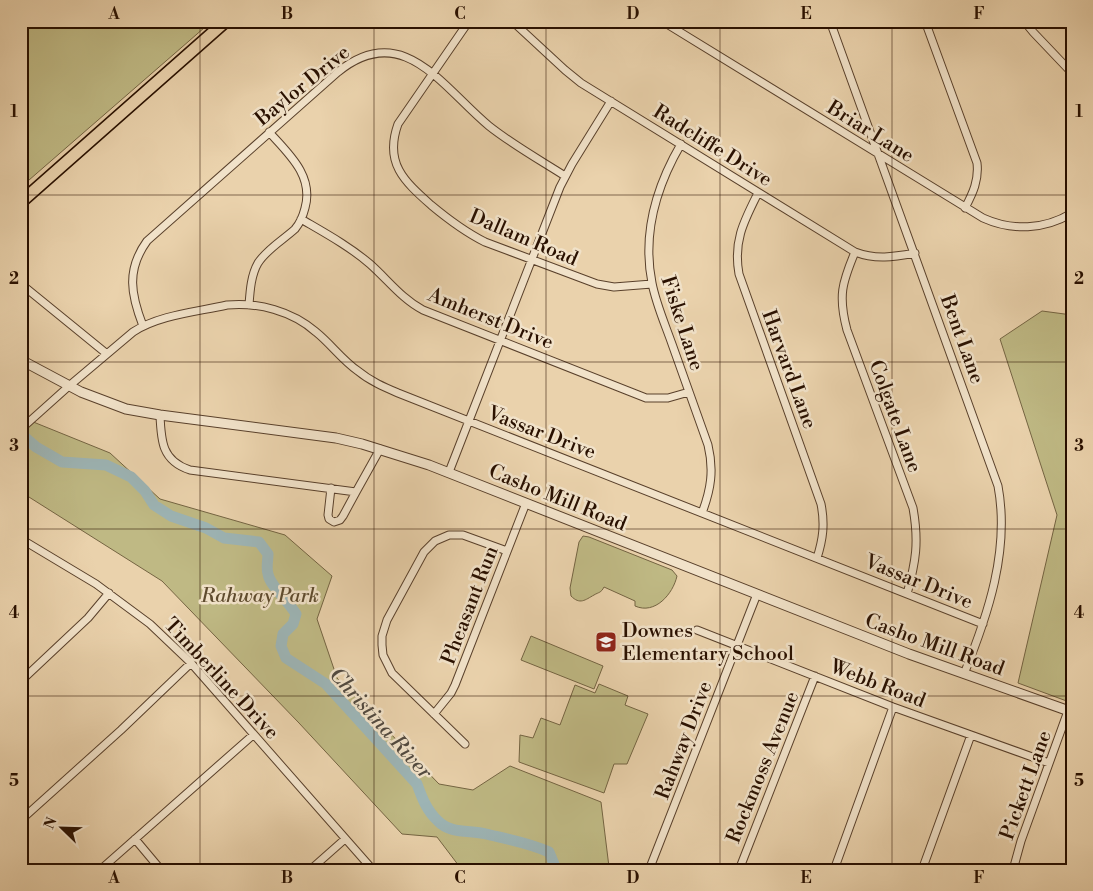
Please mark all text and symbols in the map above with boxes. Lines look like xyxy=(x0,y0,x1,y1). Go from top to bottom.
text: A xyxy=(107,4,120,24)
text: B xyxy=(281,4,293,24)
text: C xyxy=(454,4,466,24)
text: D xyxy=(627,4,640,24)
text: E xyxy=(800,4,812,24)
text: F xyxy=(973,4,985,24)
street label: Baylor Drive xyxy=(250,40,355,133)
street label: Briar Lane xyxy=(821,95,918,169)
street label: Radcliffe Drive xyxy=(648,100,776,193)
text: 1 xyxy=(10,102,18,122)
text: 1 xyxy=(1075,102,1083,122)
street label: Dallam Road xyxy=(465,204,582,273)
text: 2 xyxy=(9,269,19,289)
text: 2 xyxy=(1074,269,1084,289)
street label: Fiske Lane xyxy=(655,273,709,374)
street label: Amherst Drive xyxy=(423,283,557,356)
street label: Bent Lane xyxy=(934,291,989,387)
street label: Harvard Lane xyxy=(755,307,822,432)
street label: Colgate Lane xyxy=(863,357,926,476)
street label: Vassar Drive xyxy=(483,401,599,466)
text: 3 xyxy=(9,436,19,456)
text: 3 xyxy=(1074,436,1084,456)
street label: Casho Mill Road xyxy=(485,459,631,538)
street label: Pheasant Run xyxy=(436,543,504,668)
street label: Vassar Drive xyxy=(860,549,976,615)
park label: Rahway Park xyxy=(200,584,319,609)
text: 4 xyxy=(9,603,20,623)
text: 4 xyxy=(1074,603,1085,623)
street label: Casho Mill Road xyxy=(861,609,1008,682)
street label: Timberline Drive xyxy=(158,613,284,745)
place label: Downes Elementary School xyxy=(622,619,794,667)
school or university icon: Downes Elementary School xyxy=(594,630,618,654)
street label: Webb Road xyxy=(825,654,929,714)
water label: Christina River xyxy=(323,662,438,786)
street label: Rahway Drive xyxy=(650,678,718,803)
street label: Rockmoss Avenue xyxy=(722,688,805,847)
street label: Pickett Lane xyxy=(995,727,1058,844)
text: 5 xyxy=(9,771,19,791)
text: 5 xyxy=(1074,771,1084,791)
north arrow xyxy=(38,804,88,854)
text: N xyxy=(41,815,61,832)
text: A xyxy=(107,868,120,888)
text: B xyxy=(281,868,293,888)
text: C xyxy=(454,868,466,888)
text: D xyxy=(627,868,640,888)
text: E xyxy=(800,868,812,888)
text: F xyxy=(973,868,985,888)

